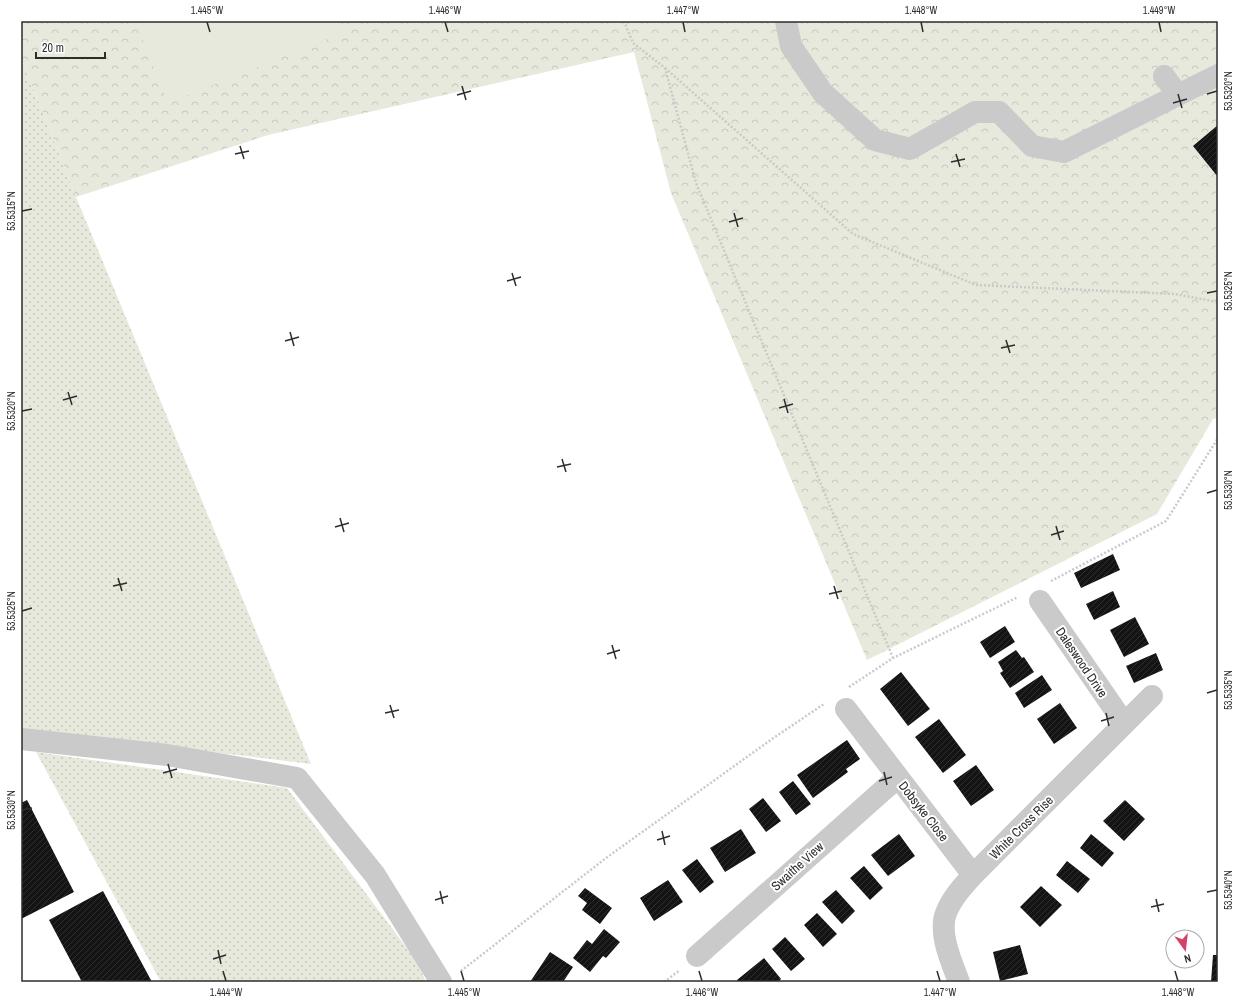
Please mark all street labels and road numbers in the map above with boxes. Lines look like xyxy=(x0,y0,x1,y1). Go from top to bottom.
street label: Daleswood Drive xyxy=(1052,624,1111,701)
street label: Dobsyke Close xyxy=(895,778,952,845)
street label: White Cross Rise xyxy=(986,792,1057,863)
street label: Swaithe View xyxy=(767,838,827,894)

